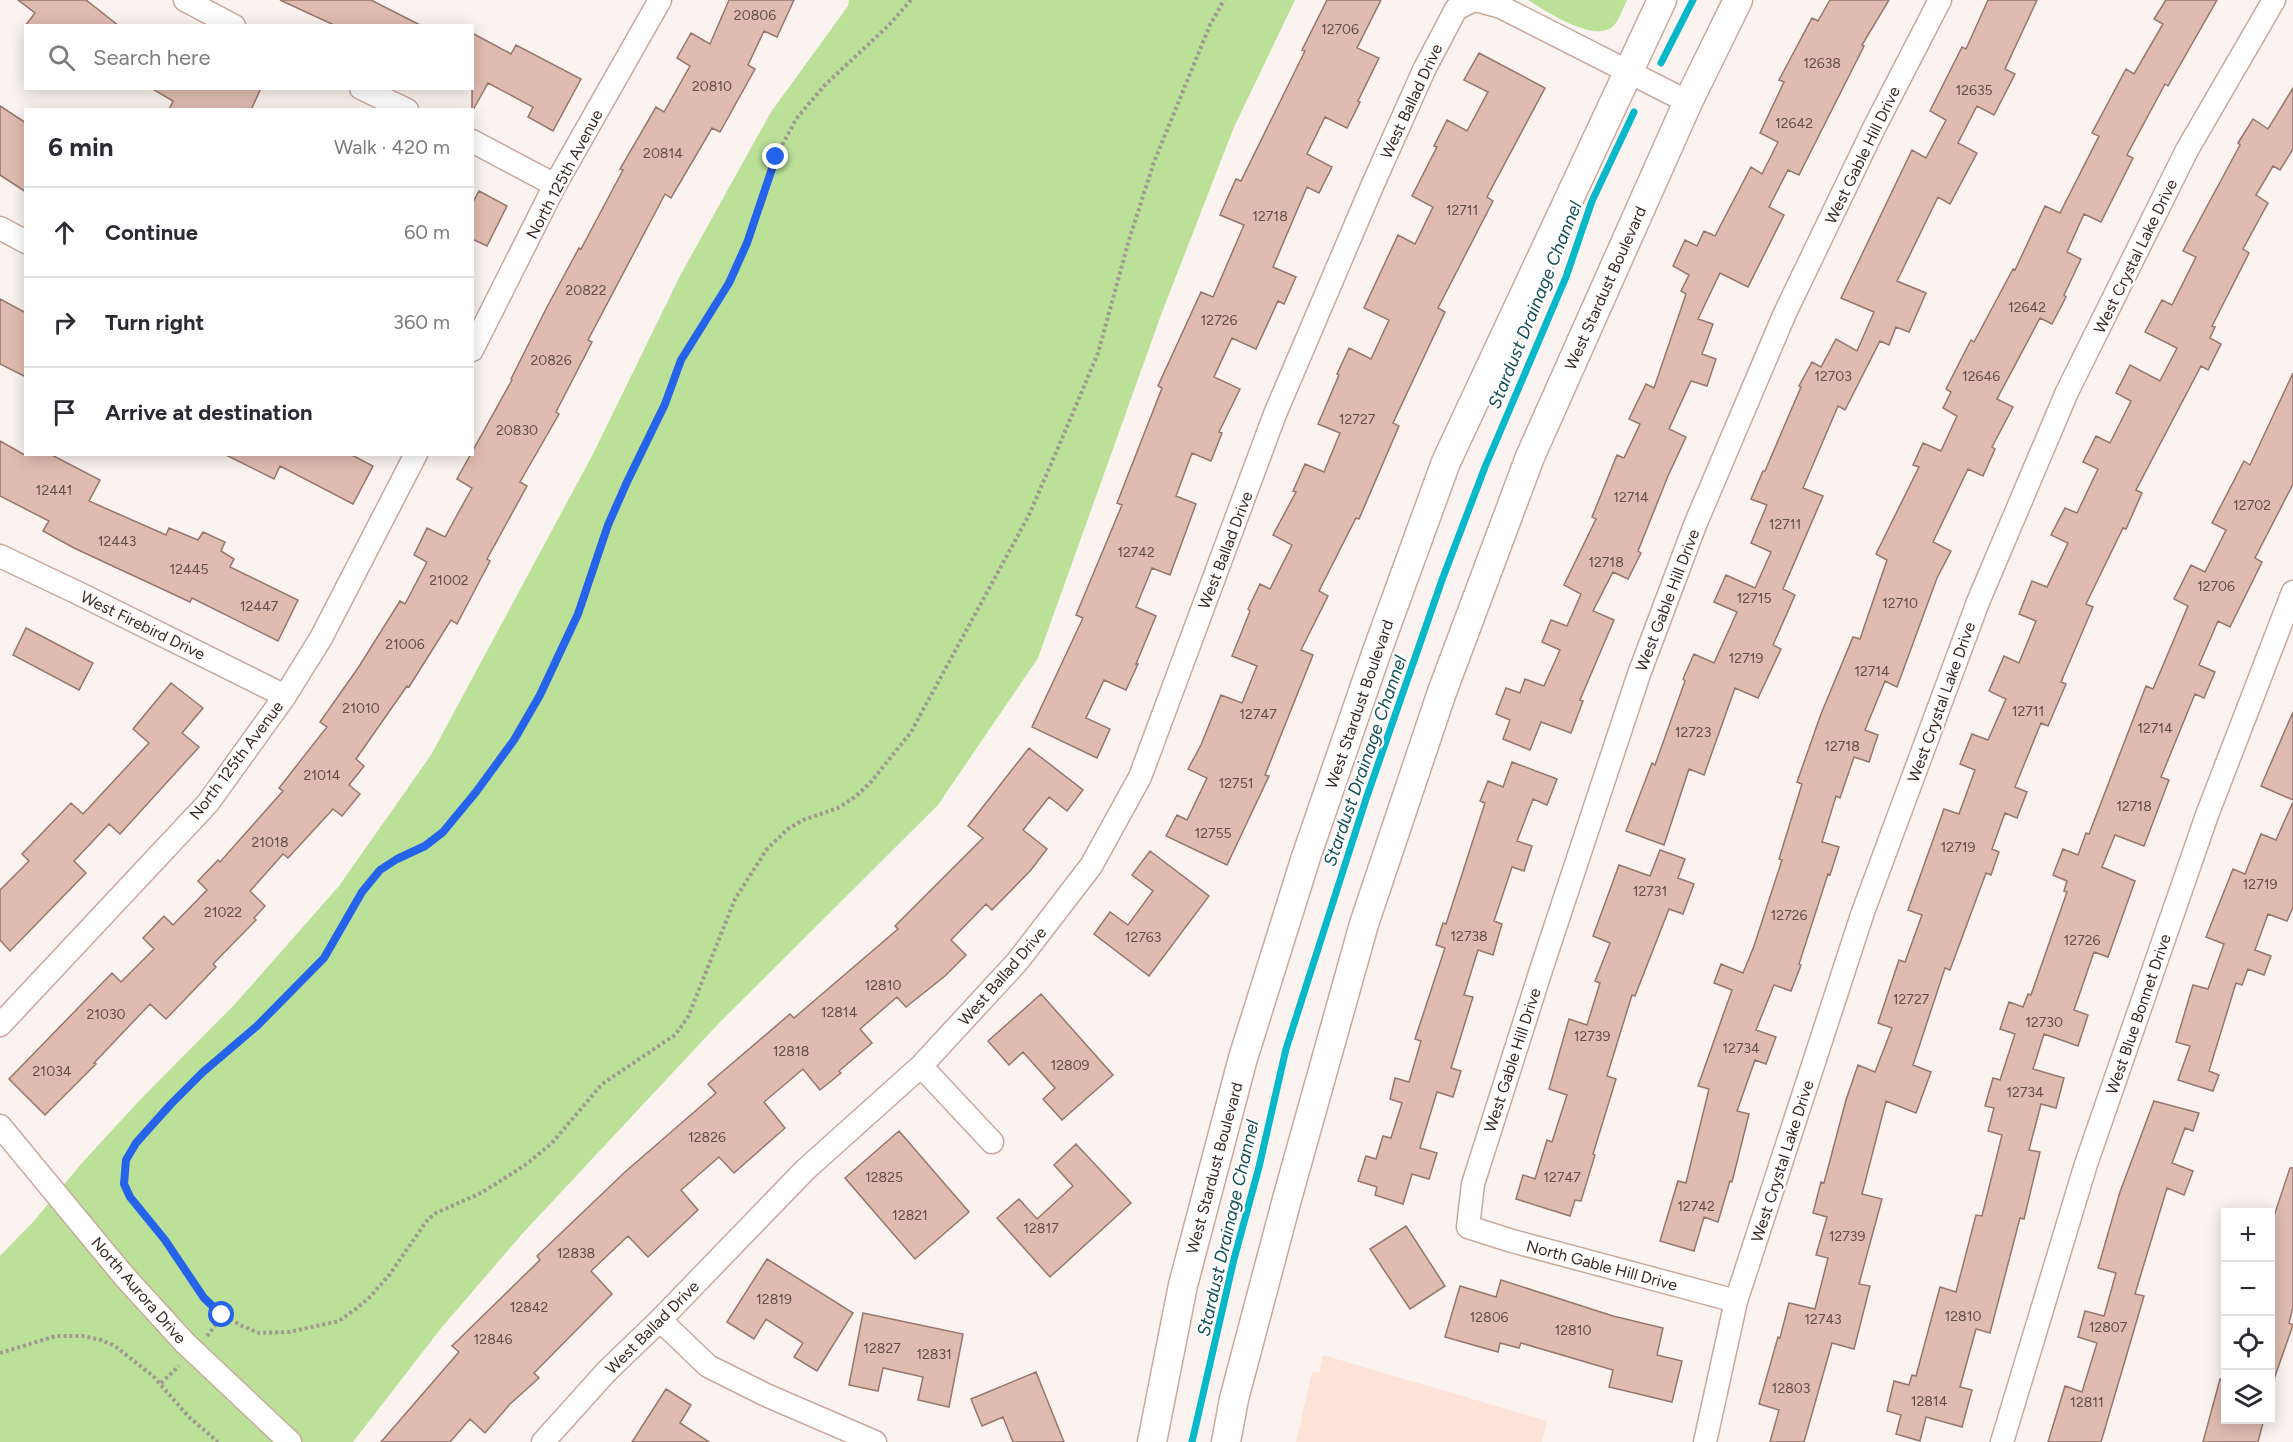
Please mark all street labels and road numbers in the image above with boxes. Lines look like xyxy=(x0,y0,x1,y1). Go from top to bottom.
street label: West Ballad Drive xyxy=(1377,41,1446,162)
street label: West Gable Hill Drive xyxy=(1821,83,1904,227)
street label: North 125th Avenue xyxy=(522,106,607,242)
street label: West Crystal Lake Drive xyxy=(2090,176,2181,336)
street label: West Stardust Boulevard xyxy=(1561,203,1650,373)
street label: West Ballad Drive xyxy=(1194,488,1257,612)
street label: West Gable Hill Drive xyxy=(1632,526,1703,674)
street label: West Firebird Drive xyxy=(77,587,208,664)
street label: West Stardust Boulevard xyxy=(1322,617,1397,791)
street label: West Crystal Lake Drive xyxy=(1904,619,1979,785)
street label: North 125th Avenue xyxy=(186,697,287,823)
street label: West Ballad Drive xyxy=(954,923,1051,1029)
street label: West Blue Bonnet Drive xyxy=(2102,931,2175,1097)
street label: West Gable Hill Drive xyxy=(1480,985,1545,1135)
street label: West Crystal Lake Drive xyxy=(1747,1078,1818,1245)
street label: West Stardust Boulevard xyxy=(1182,1080,1247,1256)
street label: North Aurora Drive xyxy=(87,1233,190,1348)
street label: North Gable Hill Drive xyxy=(1524,1236,1680,1295)
street label: West Ballad Drive xyxy=(602,1276,703,1378)

